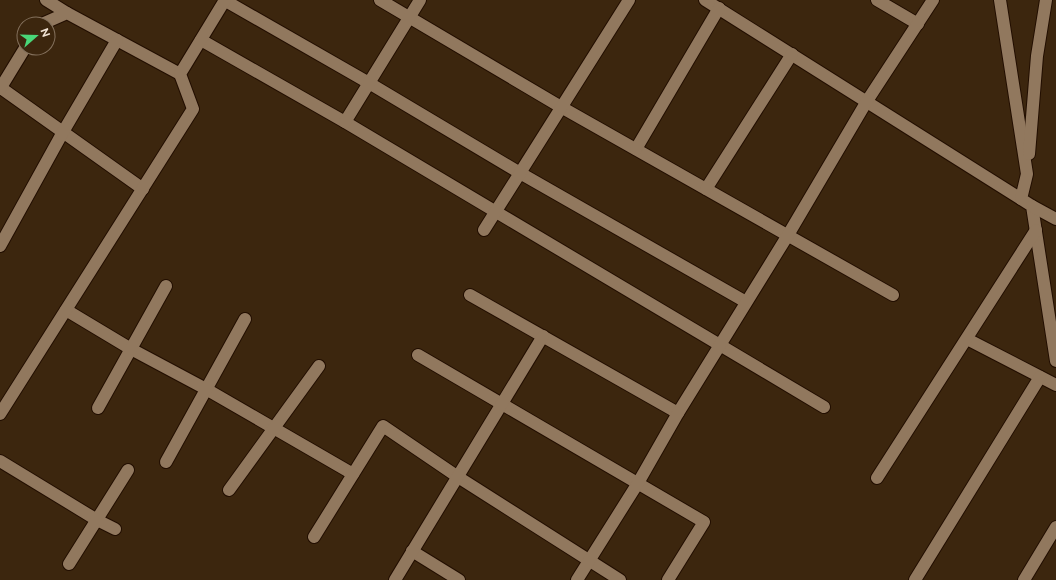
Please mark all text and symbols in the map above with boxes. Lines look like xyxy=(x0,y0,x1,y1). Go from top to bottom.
north arrow xyxy=(16,16,56,56)
text: N xyxy=(37,27,52,39)

